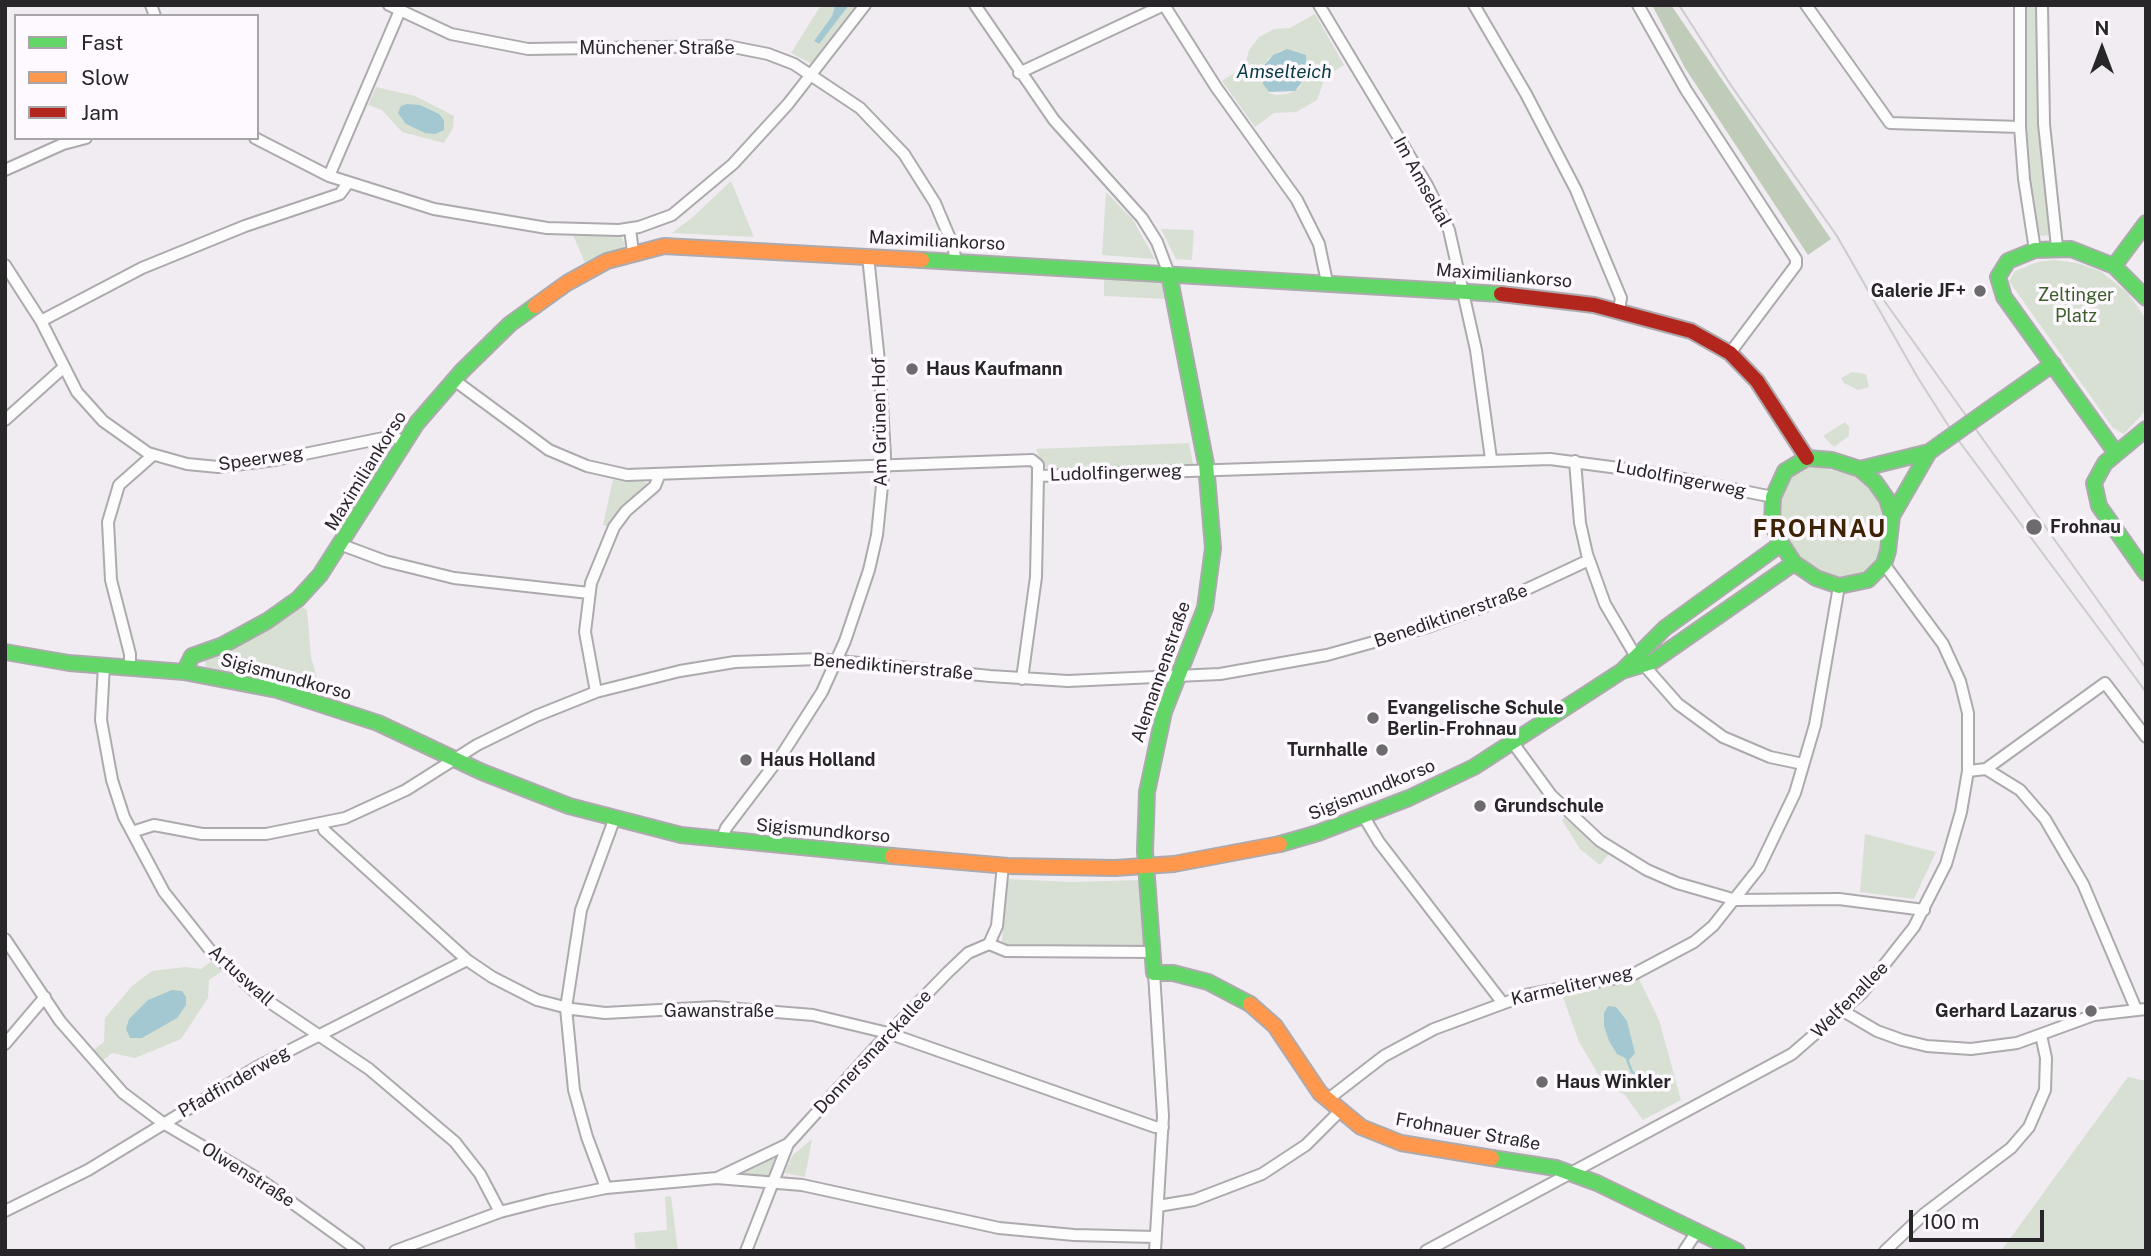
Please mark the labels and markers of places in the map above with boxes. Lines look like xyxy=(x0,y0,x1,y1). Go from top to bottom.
place label: Galerie JF+ xyxy=(1871,280,1966,302)
marker: Galerie JF+ xyxy=(1972,283,1988,299)
place label: Haus Kaufmann xyxy=(926,358,1063,380)
marker: Haus Kaufmann xyxy=(904,361,920,377)
place label: Frohnau xyxy=(2050,516,2121,538)
marker: Frohnau xyxy=(2024,517,2044,537)
place label: Evangelische Schule Berlin-Frohnau xyxy=(1387,697,1564,740)
marker: Evangelische Schule Berlin-Frohnau xyxy=(1365,710,1381,726)
place label: Turnhalle xyxy=(1287,739,1368,761)
marker: Turnhalle xyxy=(1374,742,1390,758)
place label: Haus Holland xyxy=(760,749,876,771)
marker: Haus Holland xyxy=(738,752,754,768)
place label: Grundschule xyxy=(1494,795,1604,817)
marker: Grundschule xyxy=(1472,798,1488,814)
place label: Gerhard Lazarus xyxy=(1935,1000,2077,1022)
marker: Gerhard Lazarus xyxy=(2083,1003,2099,1019)
place label: Haus Winkler xyxy=(1556,1071,1671,1093)
marker: Haus Winkler xyxy=(1534,1074,1550,1090)

